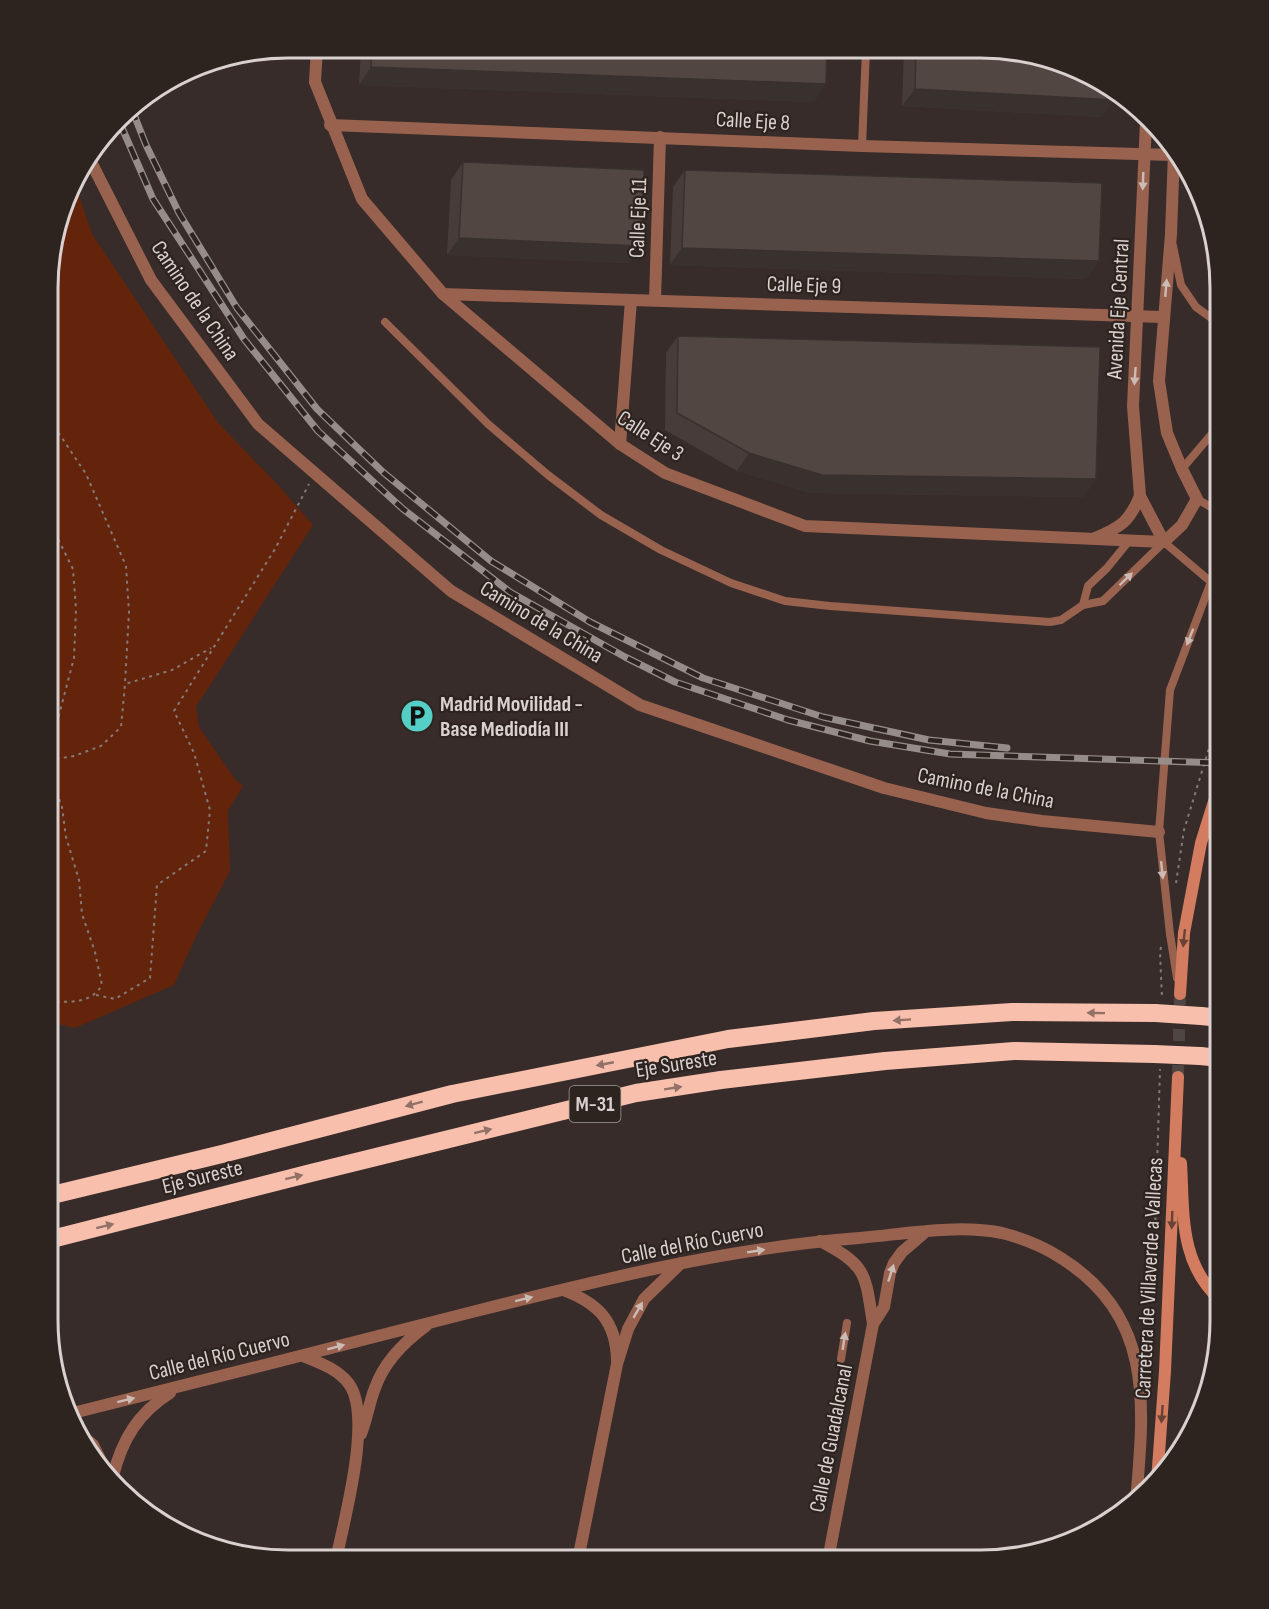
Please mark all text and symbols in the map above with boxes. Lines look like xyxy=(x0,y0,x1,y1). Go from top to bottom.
street label: Calle Eje 8 xyxy=(715,106,791,137)
one-way arrow xyxy=(1138,172,1148,191)
street label: Calle Eje 11 xyxy=(624,177,653,259)
street label: Camino de la China xyxy=(145,236,245,366)
street label: Avenida Eje Central xyxy=(1101,238,1136,381)
street label: Calle Eje 9 xyxy=(766,271,842,300)
one-way arrow xyxy=(1161,279,1171,298)
one-way arrow xyxy=(1131,367,1140,386)
street label: Calle Eje 3 xyxy=(612,405,689,468)
one-way arrow xyxy=(1119,572,1134,586)
street label: Camino de la China xyxy=(475,575,608,670)
one-way arrow xyxy=(1185,628,1195,646)
place label: Madrid Movilidad - Base Mediodía III xyxy=(440,691,583,743)
parking icon: Madrid Movilidad - Base Mediodía III xyxy=(399,698,435,734)
street label: Camino de la China xyxy=(915,762,1056,815)
one-way arrow xyxy=(1157,860,1167,879)
one-way arrow xyxy=(1179,929,1189,948)
one-way arrow xyxy=(1087,1008,1106,1018)
one-way arrow xyxy=(892,1015,911,1024)
street label: Eje Sureste xyxy=(634,1045,719,1084)
one-way arrow xyxy=(595,1060,614,1069)
one-way arrow xyxy=(664,1083,683,1092)
road number: M-31 xyxy=(570,1086,620,1122)
one-way arrow xyxy=(405,1100,423,1109)
one-way arrow xyxy=(474,1125,492,1135)
street label: Eje Sureste xyxy=(159,1154,245,1200)
street label: Carretera de Villaverde a Vallecas xyxy=(1130,1157,1169,1399)
one-way arrow xyxy=(285,1172,303,1181)
one-way arrow xyxy=(1167,1210,1176,1229)
street label: Calle del Río Cuervo xyxy=(619,1216,766,1270)
one-way arrow xyxy=(96,1220,114,1230)
one-way arrow xyxy=(747,1246,766,1255)
one-way arrow xyxy=(887,1264,897,1282)
one-way arrow xyxy=(515,1294,534,1304)
one-way arrow xyxy=(633,1301,643,1318)
street label: Calle del Río Cuervo xyxy=(146,1326,293,1387)
one-way arrow xyxy=(840,1331,849,1350)
one-way arrow xyxy=(326,1342,345,1352)
street label: Calle de Guadalcanal xyxy=(804,1362,859,1515)
one-way arrow xyxy=(117,1394,135,1404)
one-way arrow xyxy=(1158,1405,1167,1424)

